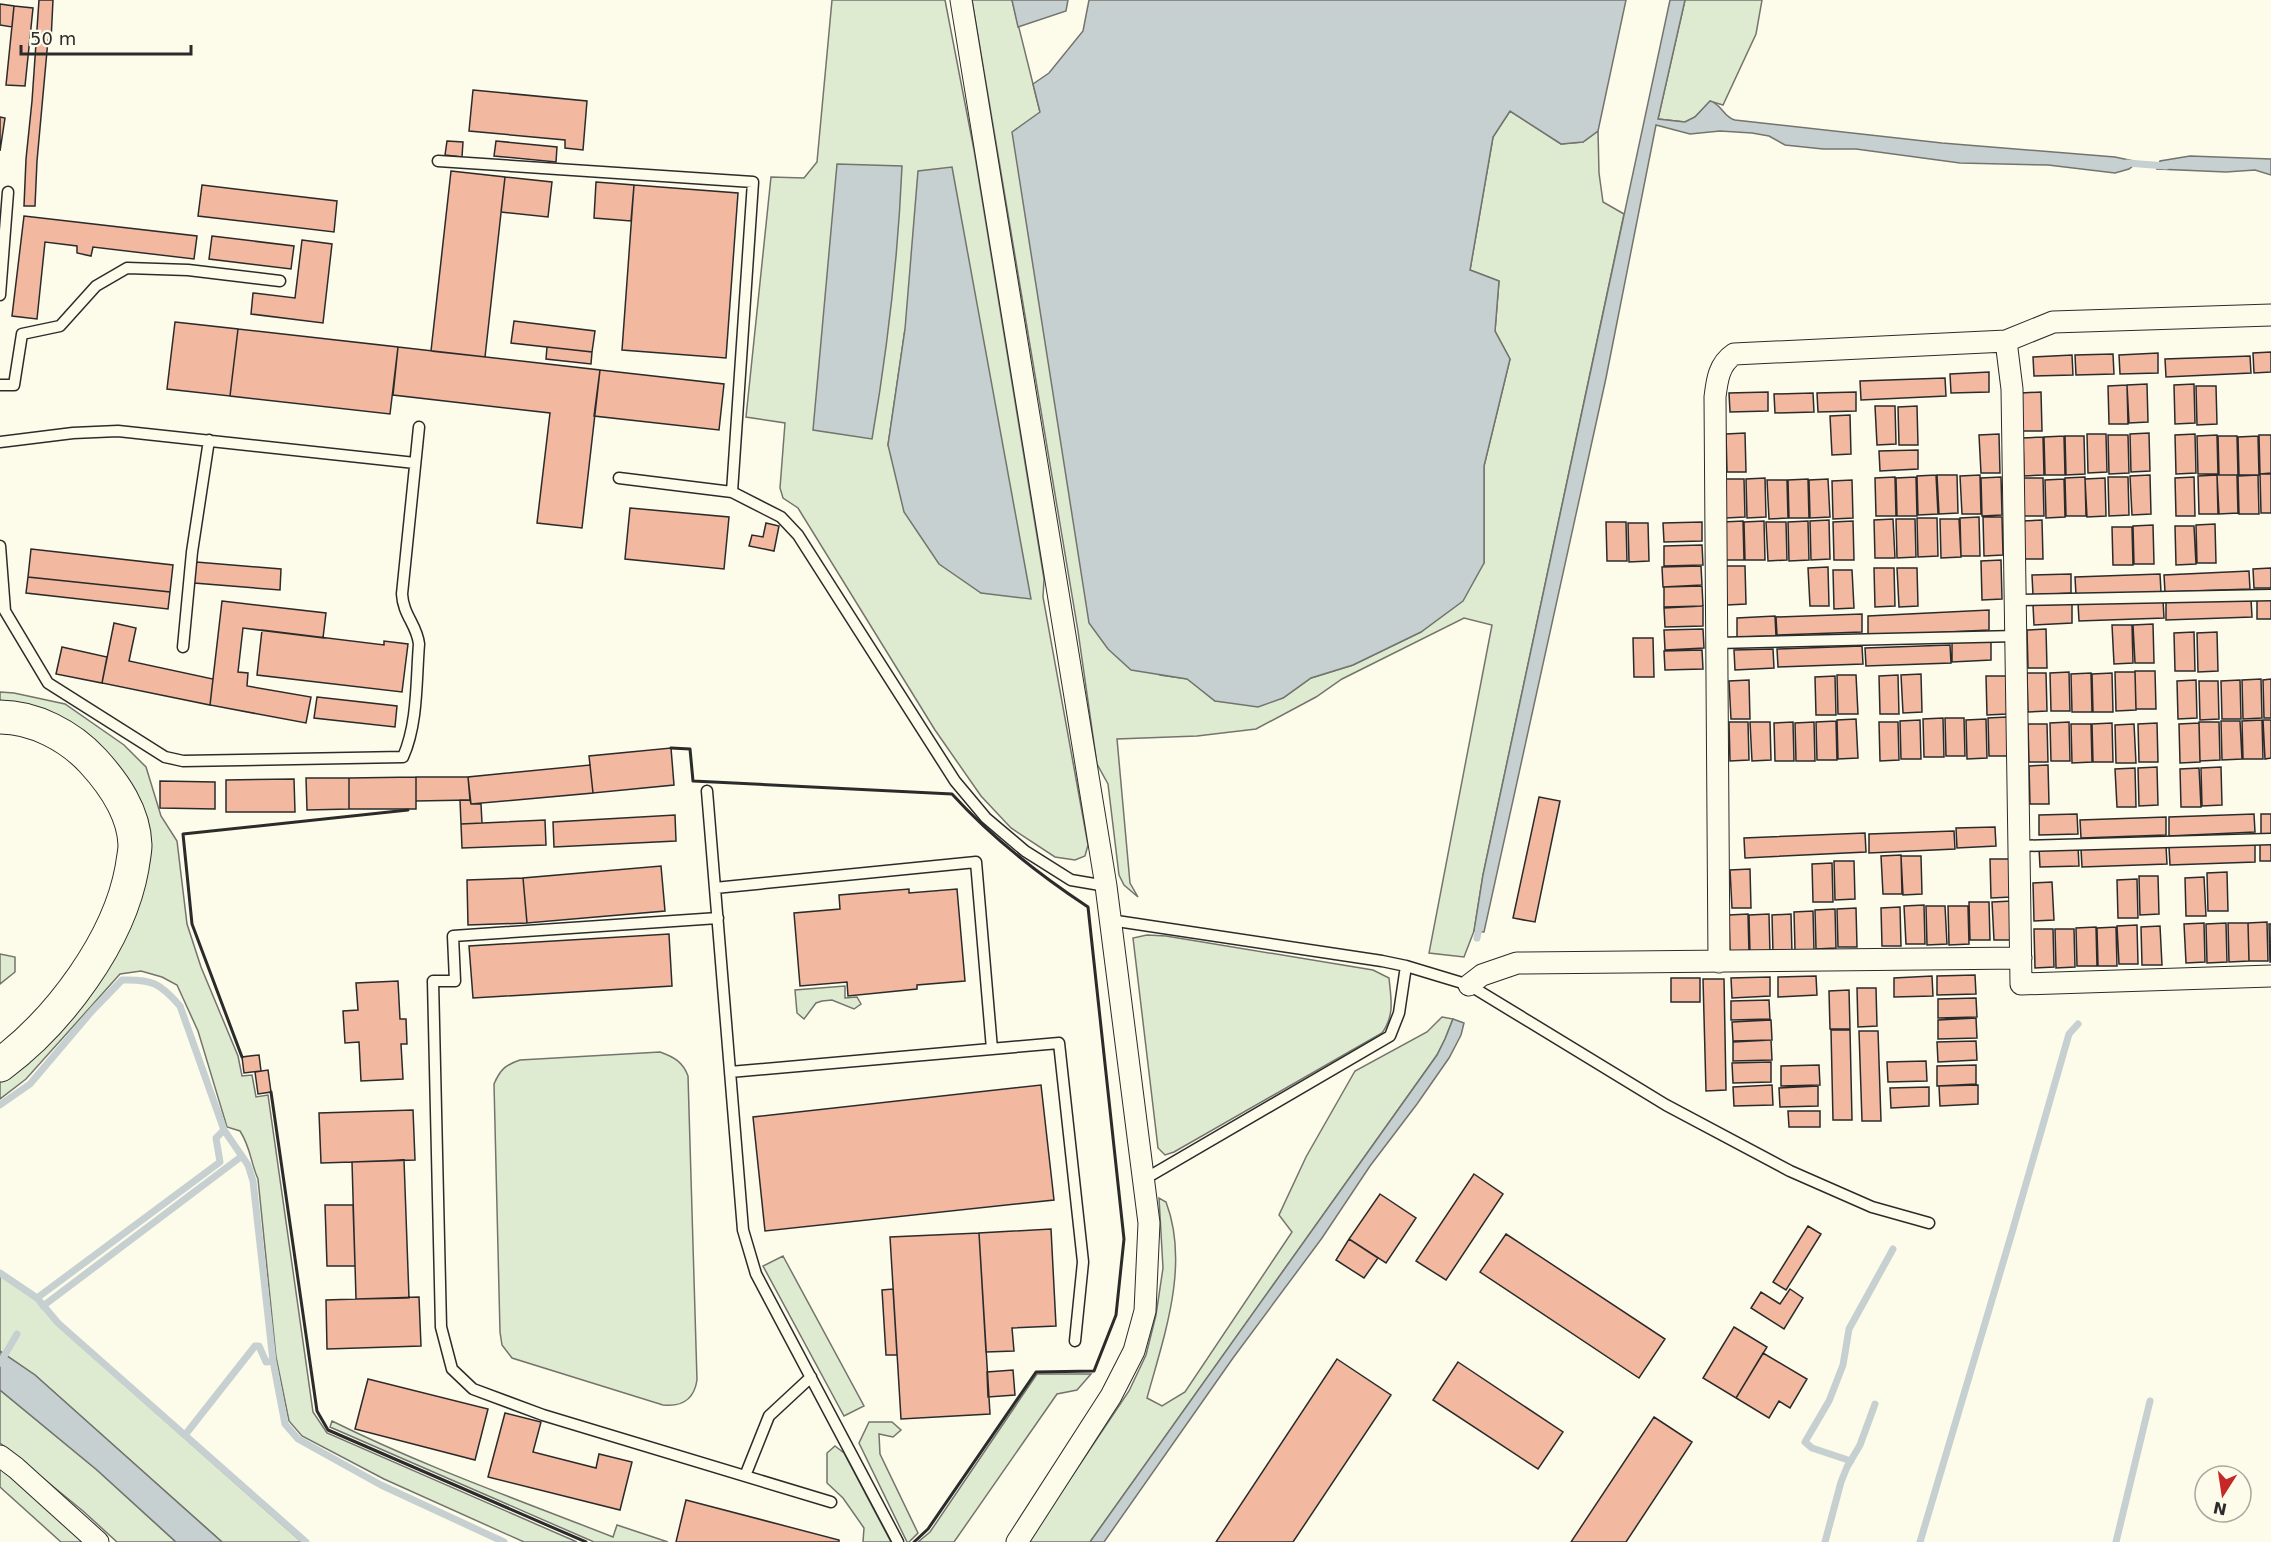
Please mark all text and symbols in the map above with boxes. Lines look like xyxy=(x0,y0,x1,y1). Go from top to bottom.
scale bar xyxy=(21,18,190,56)
text: 50 m xyxy=(30,28,76,49)
north arrow xyxy=(2193,1464,2253,1524)
text: N xyxy=(2211,1497,2229,1519)

